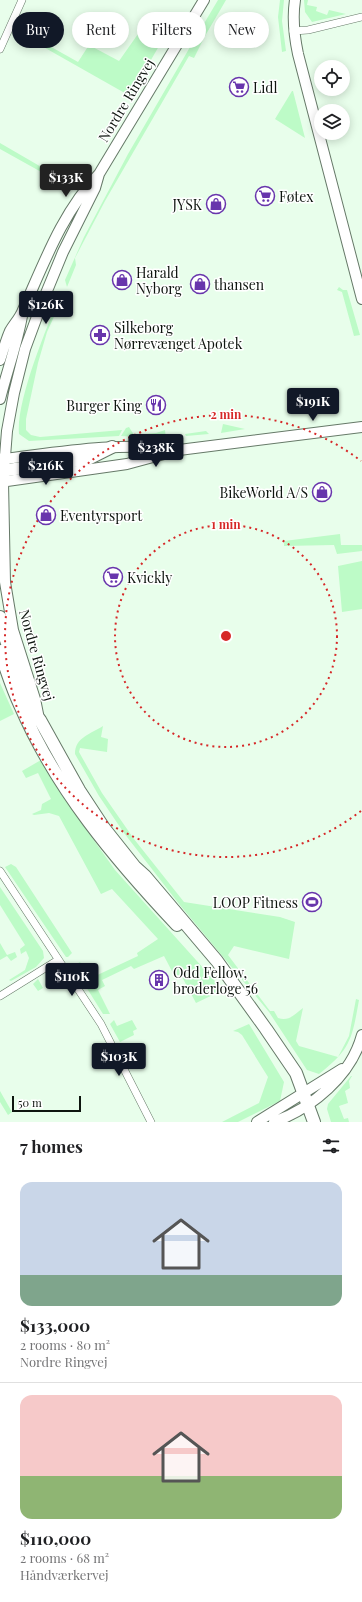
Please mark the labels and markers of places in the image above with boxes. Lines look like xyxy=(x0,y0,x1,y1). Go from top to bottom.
supermarket icon: Lidl xyxy=(228,76,250,98)
place label: Lidl xyxy=(253,78,277,97)
pin: $133K xyxy=(38,164,94,198)
supermarket icon: Føtex xyxy=(254,185,276,207)
place label: Føtex xyxy=(279,187,314,206)
shop icon: JYSK xyxy=(205,193,227,215)
place label: JYSK xyxy=(171,195,203,214)
place label: Harald Nyborg xyxy=(136,263,183,298)
shop icon: Harald Nyborg xyxy=(111,269,133,291)
shop icon: thansen xyxy=(189,273,211,295)
place label: thansen xyxy=(214,275,265,294)
pin: $126K xyxy=(18,291,74,325)
place label: Silkeborg Nørrevænget Apotek xyxy=(114,318,243,353)
pharmacy icon: Silkeborg Nørrevænget Apotek xyxy=(89,324,111,346)
pin: $191K xyxy=(285,388,341,422)
restaurant icon: Burger King xyxy=(145,394,167,416)
place label: Burger King xyxy=(66,396,143,415)
pin: $238K xyxy=(128,434,184,468)
pin: $216K xyxy=(18,452,74,486)
shop icon: BikeWorld A/S xyxy=(311,481,333,503)
place label: BikeWorld A/S xyxy=(220,483,308,502)
shop icon: Eventyrsport xyxy=(35,504,57,526)
place label: Eventyrsport xyxy=(60,506,143,525)
supermarket icon: Kvickly xyxy=(102,566,124,588)
place label: Kvickly xyxy=(127,568,172,587)
centre of rings xyxy=(219,629,233,643)
sports icon: LOOP Fitness xyxy=(301,891,323,913)
place label: LOOP Fitness xyxy=(213,893,298,912)
pin: $110K xyxy=(44,963,100,997)
place label: Odd Fellow, broderloge 56 xyxy=(173,963,258,998)
building icon: Odd Fellow, broderloge 56 xyxy=(148,969,170,991)
pin: $103K xyxy=(91,1043,147,1077)

